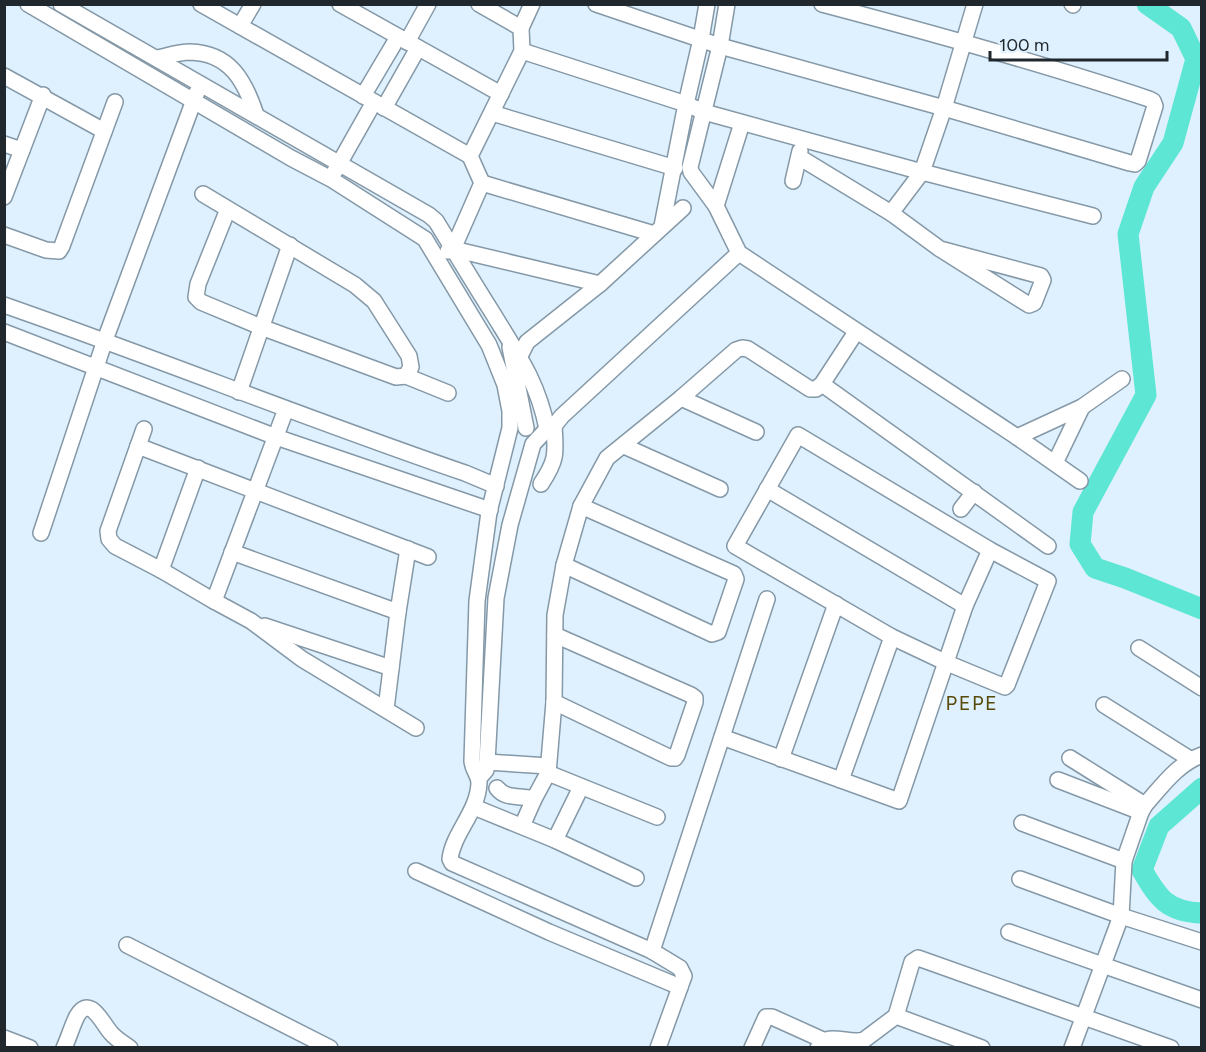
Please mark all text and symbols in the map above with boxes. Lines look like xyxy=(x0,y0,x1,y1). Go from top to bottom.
scale bar xyxy=(990,24,1167,62)
text: 100 m xyxy=(999,34,1049,56)
district label: PEPE xyxy=(946,691,998,715)

